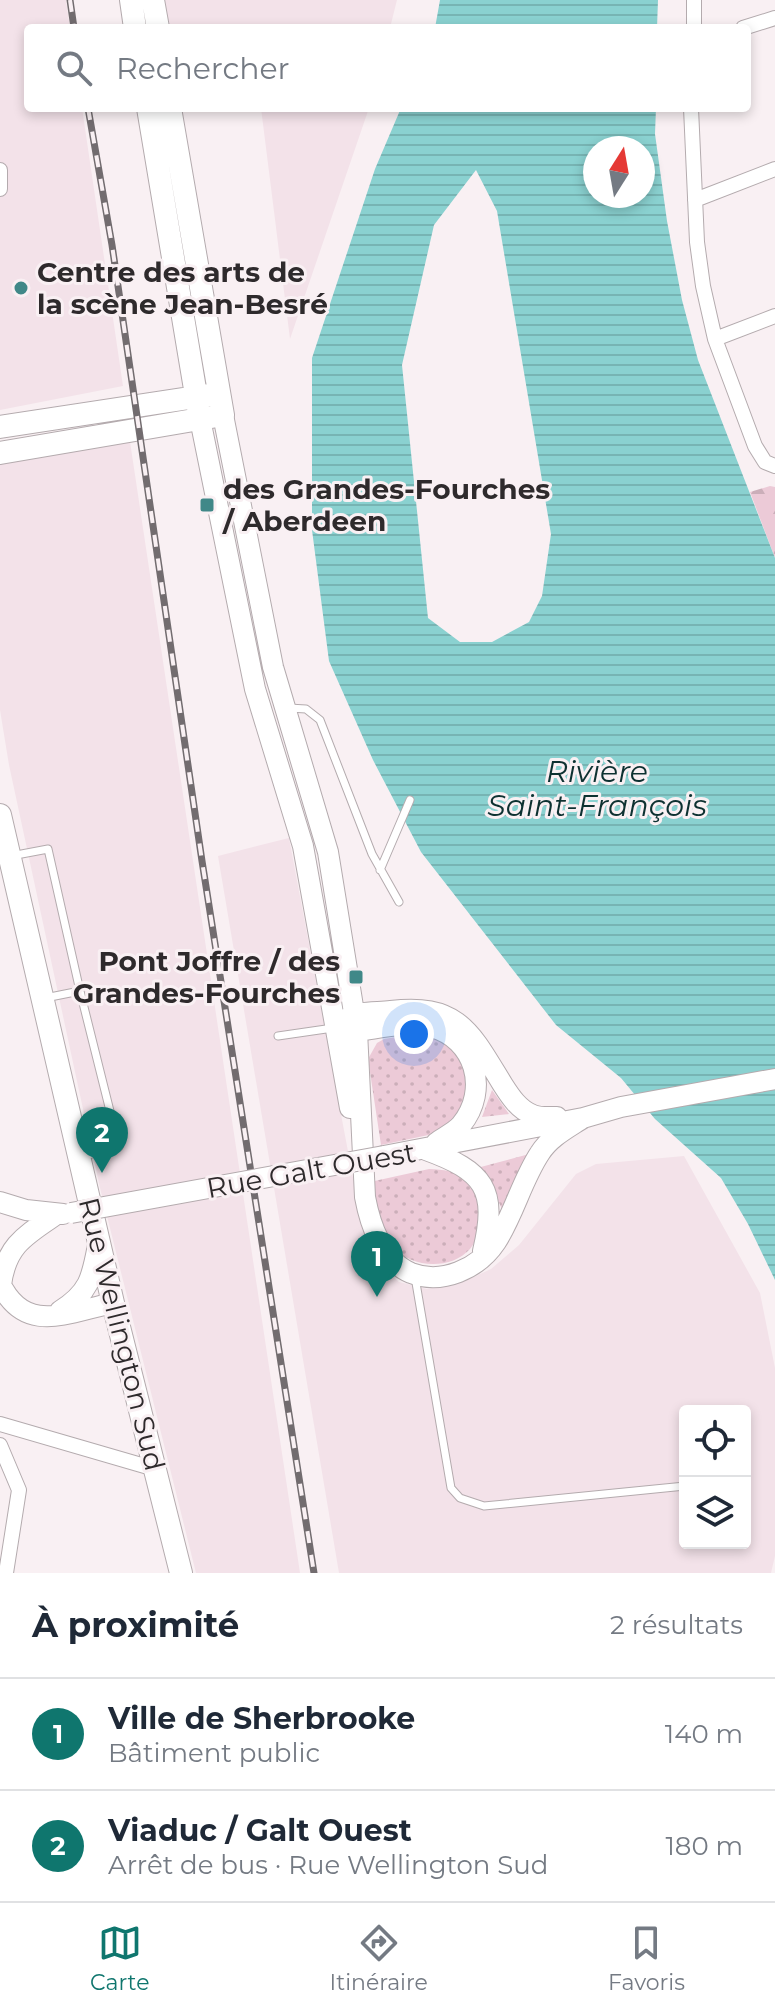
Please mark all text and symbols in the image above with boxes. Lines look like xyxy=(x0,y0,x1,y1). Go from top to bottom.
search box xyxy=(24,24,751,112)
icon: search xyxy=(52,46,96,90)
text: Rechercher xyxy=(116,50,290,87)
north arrow xyxy=(583,136,655,208)
place label: Centre des arts de la scène Jean-Besré xyxy=(37,255,328,321)
marker: Centre des arts de la scène Jean-Besré xyxy=(12,279,30,297)
place label: des Grandes-Fourches / Aberdeen xyxy=(222,472,550,538)
marker: des Grandes-Fourches / Aberdeen xyxy=(198,496,216,514)
water label: Rivière Saint-François xyxy=(487,753,707,824)
place label: Pont Joffre / des Grandes-Fourches xyxy=(73,944,340,1010)
marker: Pont Joffre / des Grandes-Fourches xyxy=(347,968,365,986)
your location xyxy=(394,1014,434,1054)
pin: 2 xyxy=(76,1107,128,1173)
street label: Rue Galt Ouest xyxy=(204,1135,418,1205)
street label: Rue Wellington Sud xyxy=(72,1194,172,1474)
pin: 1 xyxy=(351,1231,403,1297)
map controls xyxy=(679,1405,751,1549)
button: locate xyxy=(679,1405,751,1477)
button: layers xyxy=(679,1477,751,1549)
text: À proximité xyxy=(32,1604,239,1646)
text: 2 résultats xyxy=(610,1609,743,1641)
text: Ville de Sherbrooke xyxy=(108,1700,415,1737)
text: 1 xyxy=(53,1718,63,1750)
text: 140 m xyxy=(665,1718,743,1750)
text: Bâtiment public xyxy=(108,1737,320,1769)
text: Viaduc / Galt Ouest xyxy=(108,1812,412,1849)
text: 2 xyxy=(50,1830,66,1862)
text: 180 m xyxy=(665,1830,743,1862)
text: Arrêt de bus · Rue Wellington Sud xyxy=(108,1849,548,1881)
tab: Carte xyxy=(90,1921,149,1996)
tab: Itinéraire xyxy=(330,1921,428,1996)
tab: Favoris xyxy=(608,1921,685,1996)

